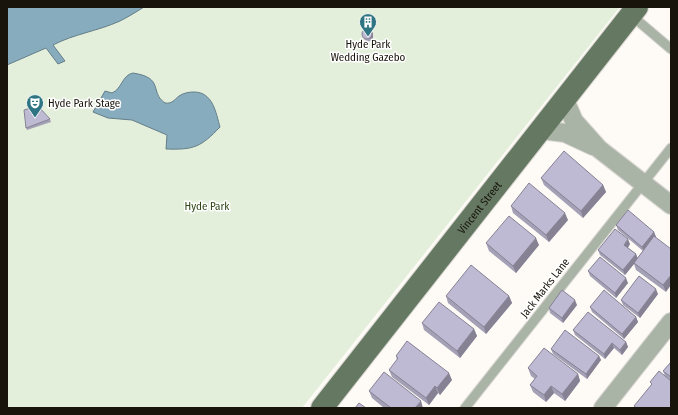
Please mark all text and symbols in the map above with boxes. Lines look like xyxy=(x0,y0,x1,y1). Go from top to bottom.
building icon: Hyde Park Wedding Gazebo xyxy=(358,12,378,37)
place label: Hyde Park Wedding Gazebo xyxy=(331,38,406,64)
theatre icon: Hyde Park Stage xyxy=(25,93,45,118)
place label: Hyde Park Stage xyxy=(48,97,120,110)
street label: Vincent Street xyxy=(455,178,504,236)
park label: Hyde Park xyxy=(185,200,230,213)
street label: Jack Marks Lane xyxy=(518,256,572,320)

